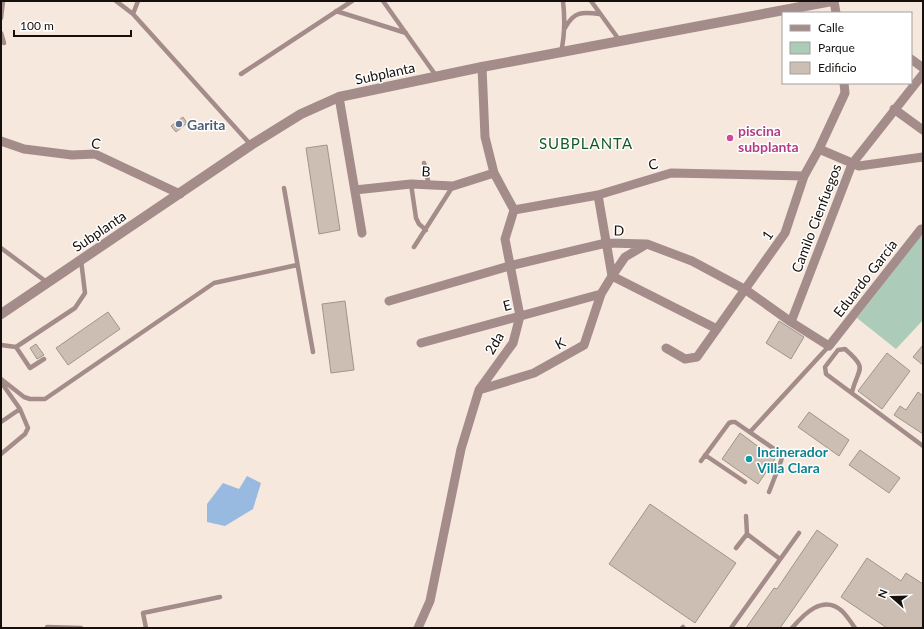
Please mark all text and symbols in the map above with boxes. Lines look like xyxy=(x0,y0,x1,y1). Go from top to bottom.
scale bar xyxy=(14,12,131,38)
legend xyxy=(782,12,912,84)
text: 100 m xyxy=(20,18,54,33)
text: Calle xyxy=(818,20,844,35)
text: Parque xyxy=(818,40,855,55)
street label: Subplanta xyxy=(353,58,417,88)
text: Edificio xyxy=(818,60,857,75)
place label: Garita xyxy=(187,116,225,133)
marker: Garita xyxy=(174,119,184,129)
place label: piscina subplanta xyxy=(738,122,799,155)
marker: piscina subplanta xyxy=(725,133,735,143)
street label: C xyxy=(90,134,103,152)
district label: SUBPLANTA xyxy=(539,134,633,152)
street label: C xyxy=(646,154,660,173)
street label: Camilo Cienfuegos xyxy=(787,161,845,275)
street label: B xyxy=(421,162,431,180)
street label: Subplanta xyxy=(69,207,129,255)
street label: D xyxy=(614,221,624,239)
street label: 1 xyxy=(758,227,776,243)
street label: Eduardo García xyxy=(830,236,901,320)
street label: E xyxy=(501,296,513,314)
street label: 2da xyxy=(481,329,507,357)
street label: K xyxy=(552,333,569,353)
place label: Incinerador Villa Clara xyxy=(756,443,829,476)
marker: Incinerador Villa Clara xyxy=(744,454,754,464)
north arrow xyxy=(872,577,912,617)
text: N xyxy=(875,587,890,600)

